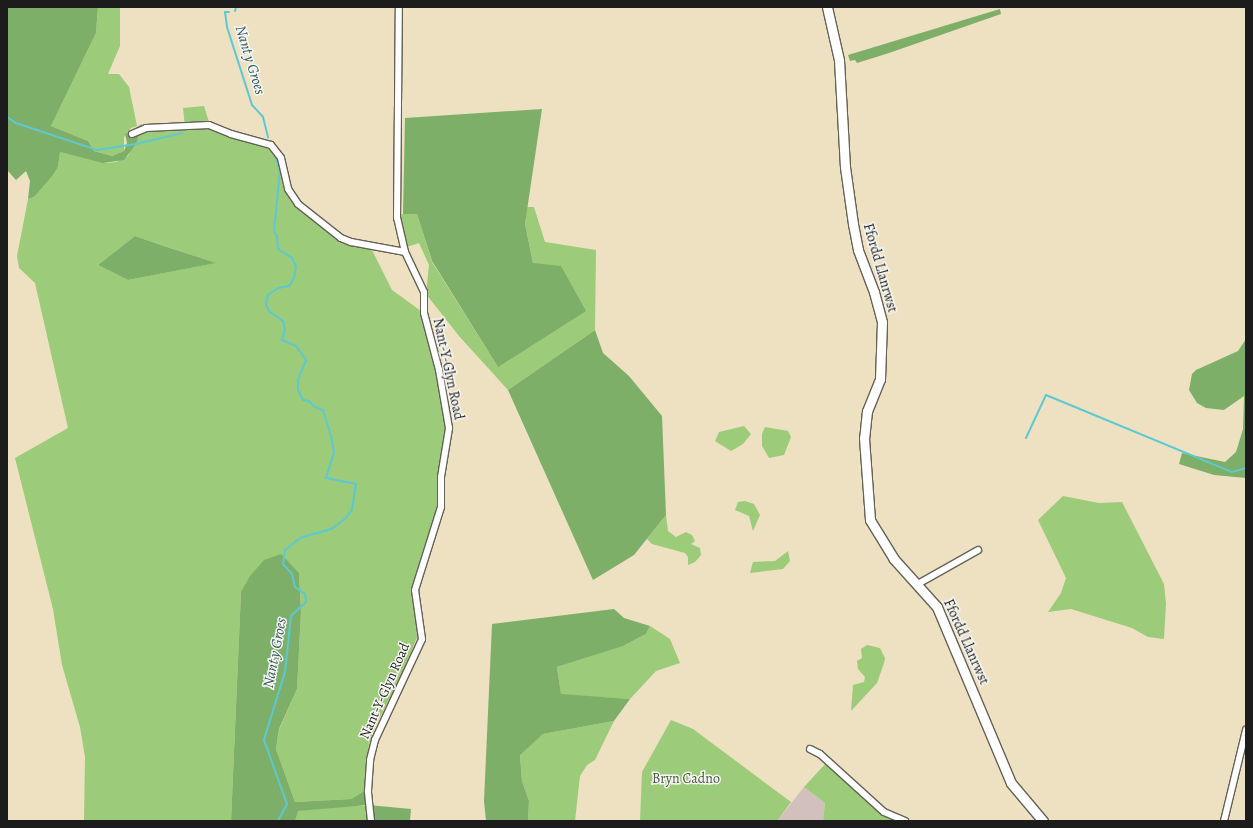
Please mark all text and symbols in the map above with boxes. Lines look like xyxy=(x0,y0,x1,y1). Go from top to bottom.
water label: Nant y Groes xyxy=(231,23,269,97)
street label: Ffordd Llanrwst xyxy=(859,221,901,315)
street label: Nant-Y-Glyn Road xyxy=(429,317,467,421)
street label: Ffordd Llanrwst xyxy=(940,597,992,687)
water label: Nant y Groes xyxy=(259,616,291,690)
street label: Nant-Y-Glyn Road xyxy=(356,640,414,742)
park label: Bryn Cadno xyxy=(652,771,720,787)

